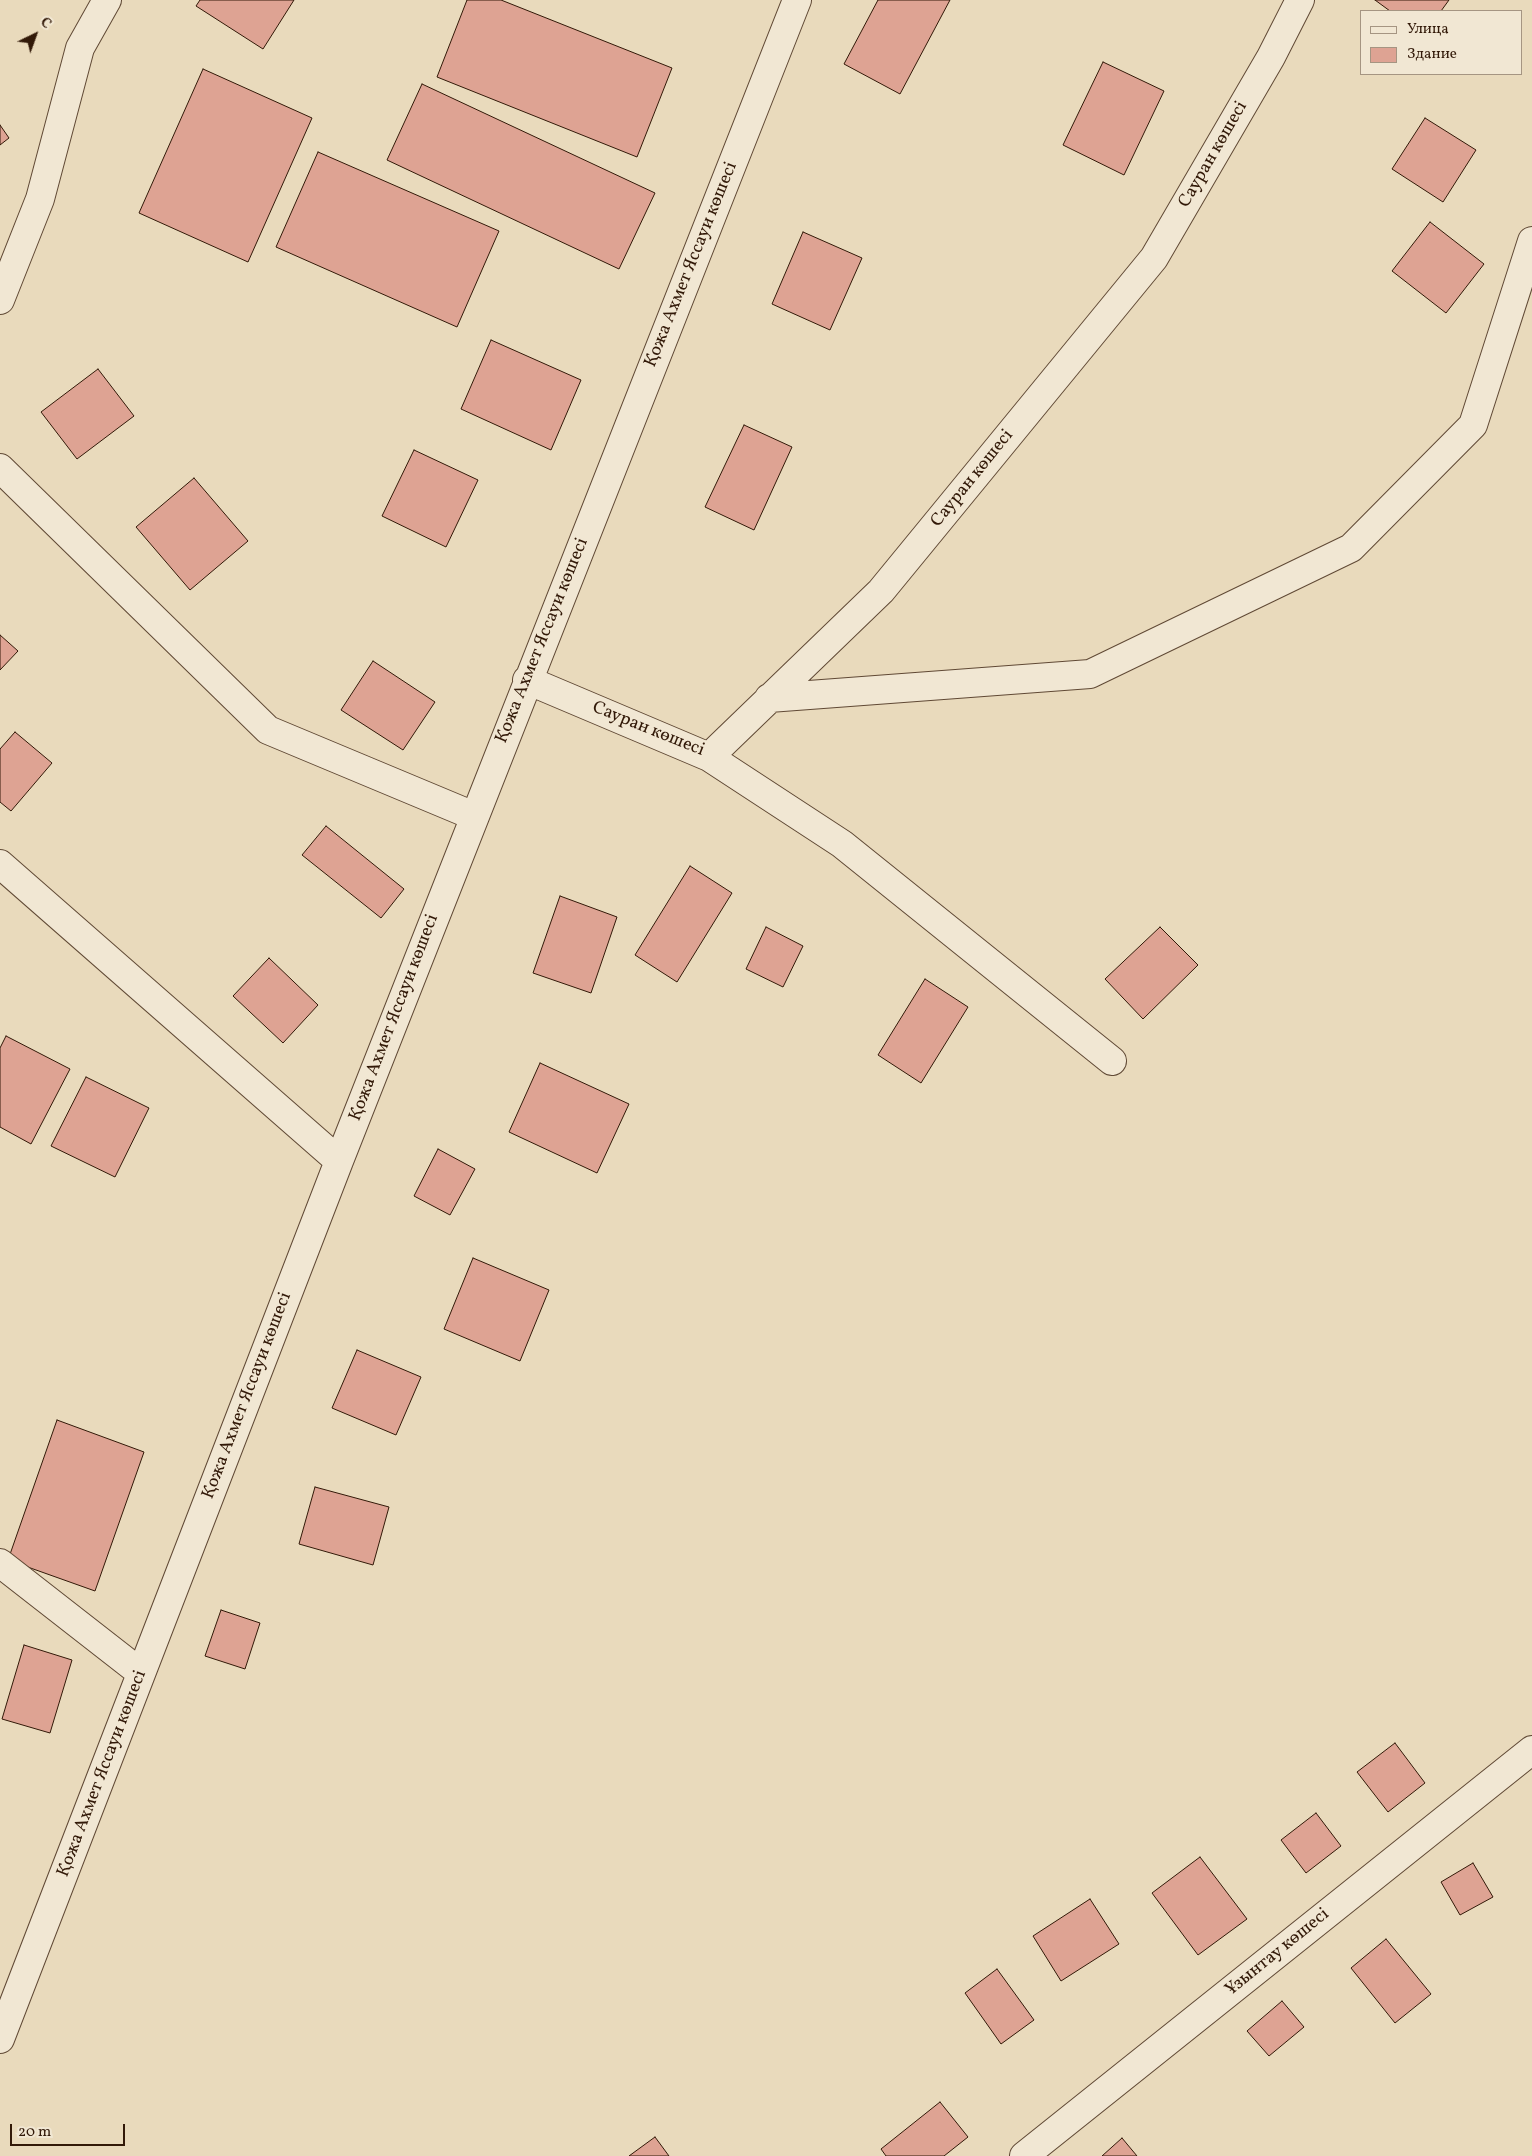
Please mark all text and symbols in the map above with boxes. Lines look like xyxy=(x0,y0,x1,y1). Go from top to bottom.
north arrow xyxy=(10,10,60,60)
legend xyxy=(1360,10,1522,75)
text: С xyxy=(36,13,55,34)
text: Улица xyxy=(1407,19,1449,40)
text: Здание xyxy=(1407,44,1457,65)
street label: Сауран көшесі xyxy=(1175,98,1253,212)
street label: Қожа Ахмет Яссауи көшесі xyxy=(641,159,743,371)
street label: Сауран көшесі xyxy=(927,426,1019,532)
street label: Қожа Ахмет Яссауи көшесі xyxy=(492,535,594,747)
street label: Сауран көшесі xyxy=(589,698,707,762)
street label: Қожа Ахмет Яссауи көшесі xyxy=(346,912,444,1124)
street label: Қожа Ахмет Яссауи көшесі xyxy=(199,1290,297,1502)
street label: Қожа Ахмет Яссауи көшесі xyxy=(54,1668,152,1880)
street label: Ұзынтау көшесі xyxy=(1222,1904,1334,2002)
scale bar xyxy=(12,2114,128,2146)
text: 20 m xyxy=(18,2122,51,2143)

